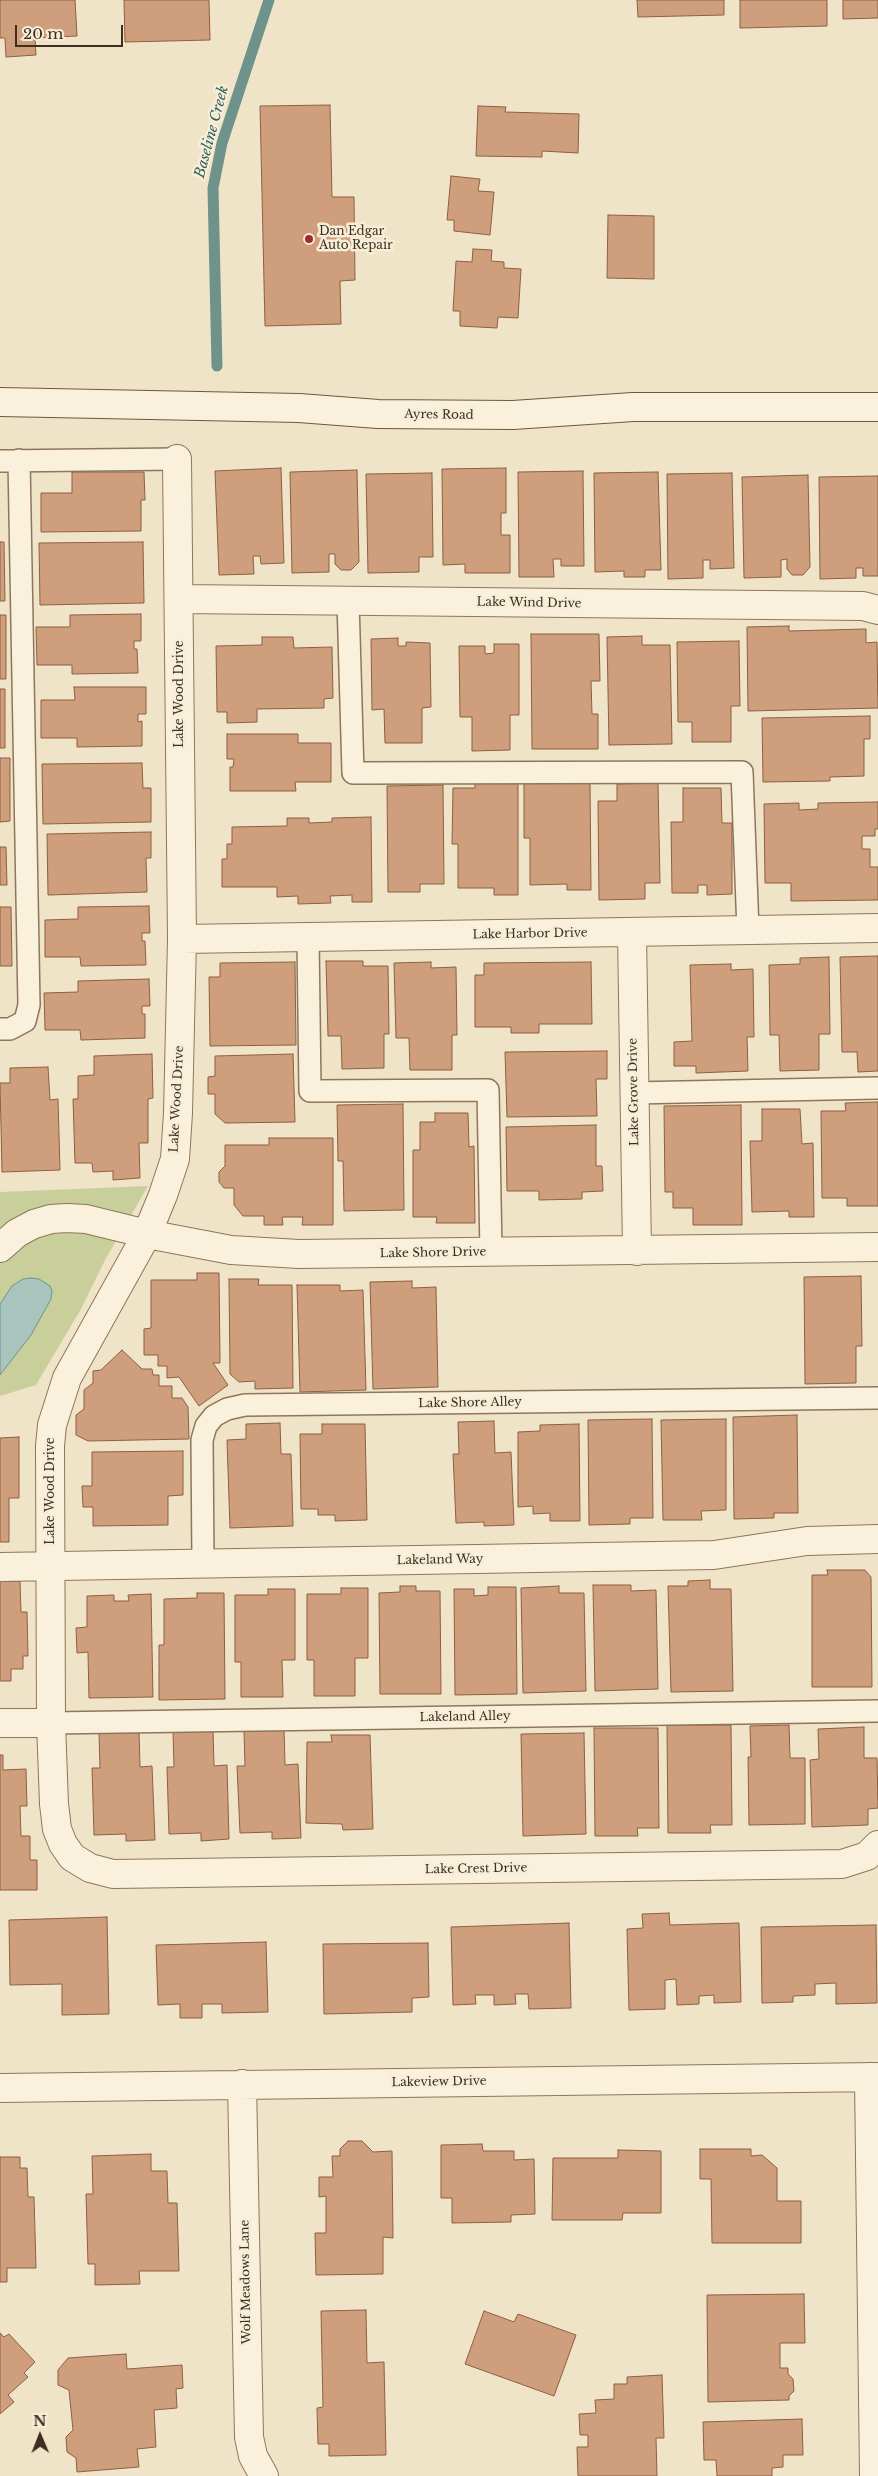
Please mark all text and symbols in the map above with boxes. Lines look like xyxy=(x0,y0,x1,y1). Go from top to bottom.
scale bar xyxy=(18,15,125,47)
text: 20 m xyxy=(23,24,63,43)
water label: Baseline Creek xyxy=(192,84,232,180)
place label: Dan Edgar Auto Repair xyxy=(319,225,393,253)
marker: Dan Edgar Auto Repair xyxy=(303,233,315,245)
street label: Ayres Road xyxy=(404,407,474,423)
street label: Lake Wind Drive xyxy=(476,595,582,611)
street label: Lake Wood Drive xyxy=(173,640,187,748)
street label: Lake Harbor Drive xyxy=(472,926,588,942)
street label: Lake Grove Drive xyxy=(626,1038,642,1146)
street label: Lake Wood Drive xyxy=(167,1045,187,1153)
street label: Lake Shore Drive xyxy=(380,1245,486,1261)
street label: Lake Shore Alley xyxy=(418,1395,522,1411)
street label: Lake Wood Drive xyxy=(44,1437,58,1545)
street label: Lakeland Way xyxy=(397,1552,483,1568)
street label: Lakeland Alley xyxy=(419,1709,511,1725)
street label: Lake Crest Drive xyxy=(425,1861,527,1877)
street label: Lakeview Drive xyxy=(391,2074,487,2090)
street label: Wolf Meadows Lane xyxy=(238,2219,254,2345)
north arrow xyxy=(15,2411,65,2461)
text: N xyxy=(33,2412,46,2430)

